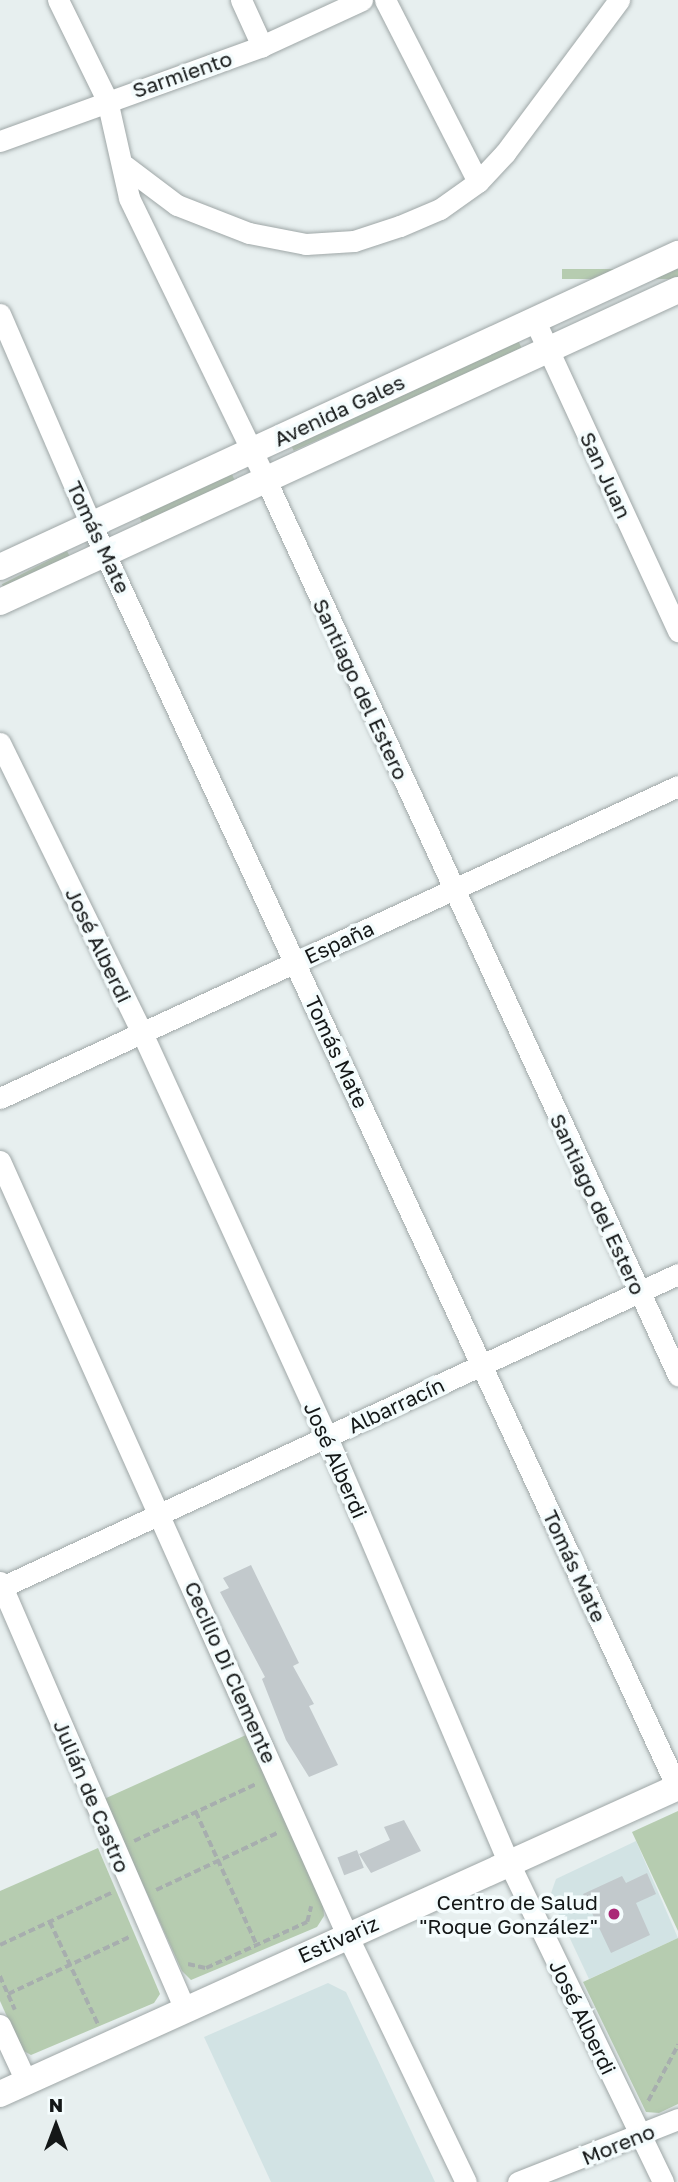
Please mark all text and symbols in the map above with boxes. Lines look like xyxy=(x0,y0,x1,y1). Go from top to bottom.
street label: Sarmiento xyxy=(129,45,235,103)
street label: Avenida Gales xyxy=(270,369,408,451)
street label: San Juan xyxy=(575,428,637,522)
street label: Tomás Mate xyxy=(62,477,136,597)
street label: Santiago del Estero xyxy=(308,594,414,784)
street label: José Alberdi xyxy=(60,883,138,1007)
street label: España xyxy=(300,915,378,969)
street label: Tomás Mate xyxy=(300,992,374,1112)
street label: Santiago del Estero xyxy=(545,1109,651,1299)
street label: Albarracín xyxy=(344,1372,448,1438)
street label: José Alberdi xyxy=(299,1398,373,1522)
street label: Tomás Mate xyxy=(538,1506,612,1626)
street label: Cecilio Di Clemente xyxy=(180,1577,282,1767)
street label: Julián de Castro xyxy=(48,1716,136,1876)
place label: Centro de Salud "Roque González" xyxy=(419,1889,598,1939)
marker: Centro de Salud "Roque González" xyxy=(604,1904,624,1924)
street label: Estivariz xyxy=(294,1910,382,1968)
street label: José Alberdi xyxy=(544,1955,622,2079)
north arrow xyxy=(21,2091,91,2161)
text: N xyxy=(49,2093,63,2116)
street label: Moreno xyxy=(578,2118,658,2170)

